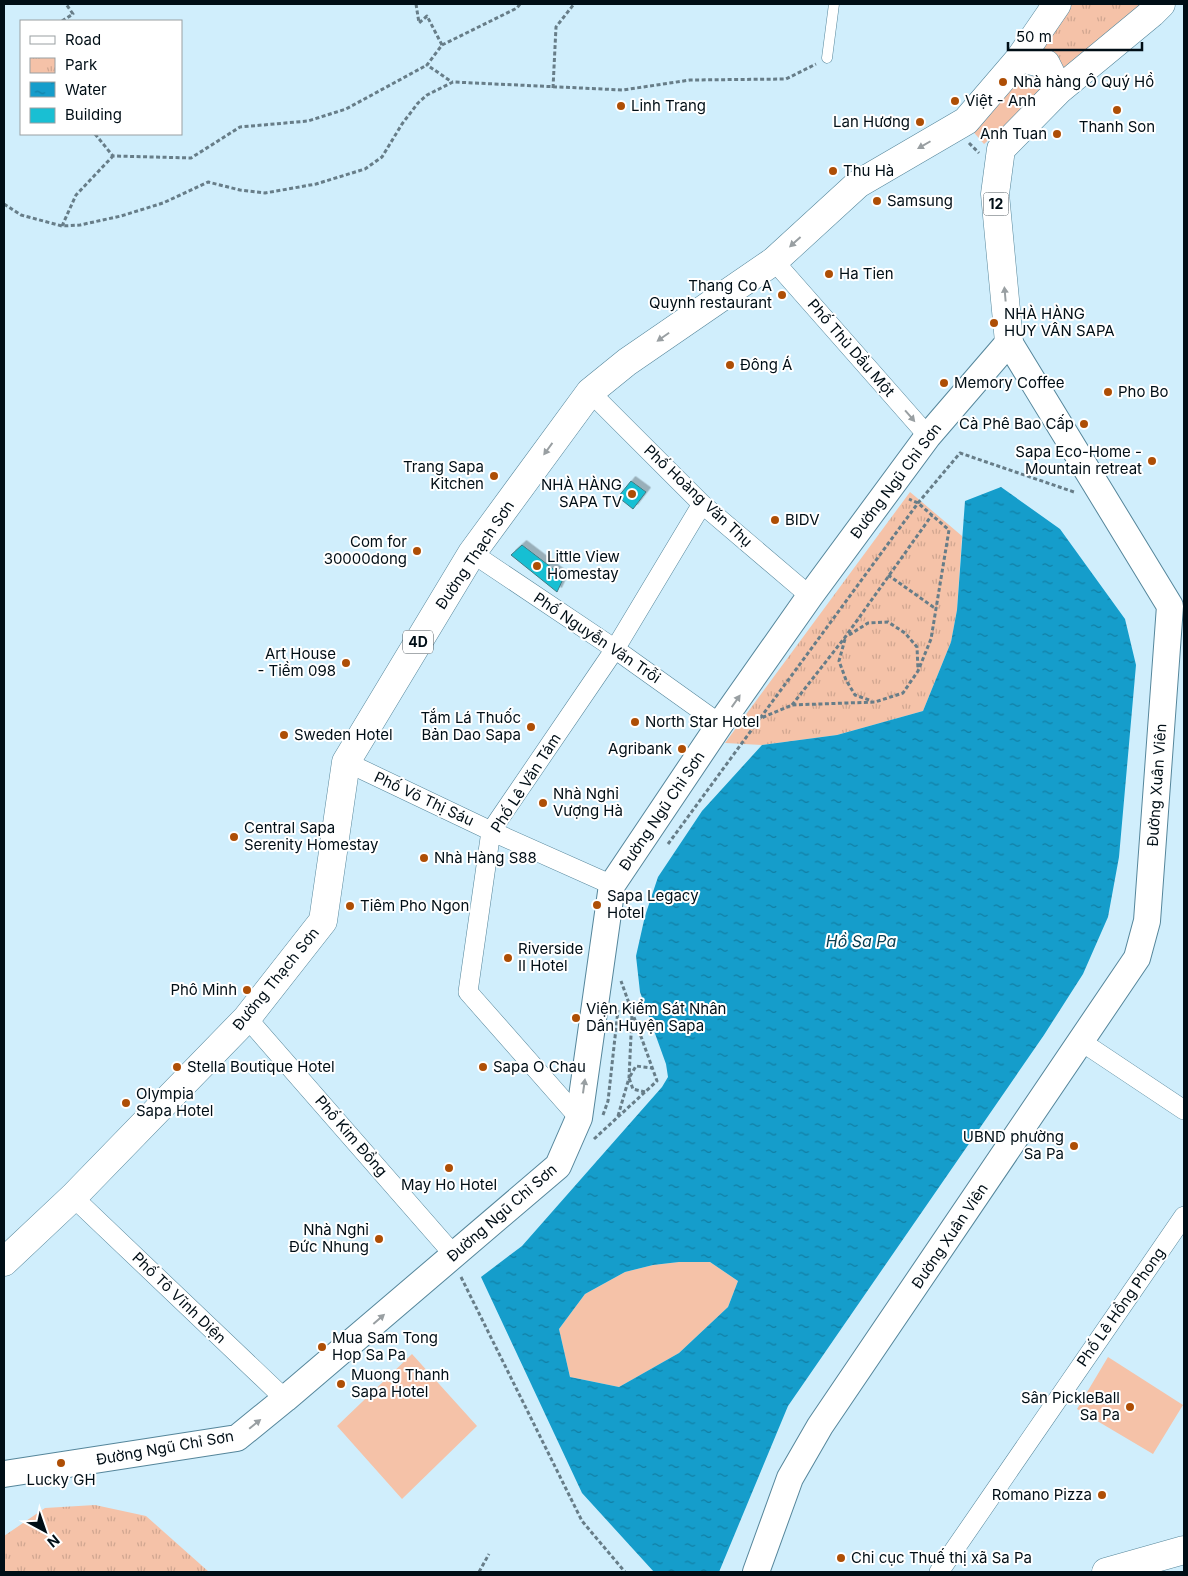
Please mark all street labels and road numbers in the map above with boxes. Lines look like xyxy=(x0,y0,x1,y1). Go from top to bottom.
road number: 12 xyxy=(984,192,1008,215)
street label: Phố Thủ Dầu Một xyxy=(804,295,899,400)
street label: Đường Ngũ Chỉ Sơn xyxy=(846,419,945,542)
street label: Phố Hoàng Văn Thụ xyxy=(640,441,756,551)
street label: Đường Thạch Sơn xyxy=(431,497,518,613)
street label: Phố Nguyễn Văn Trỗi xyxy=(530,588,664,687)
road number: 4D xyxy=(403,630,433,654)
street label: Đường Xuân Viên xyxy=(1143,723,1170,847)
street label: Phố Lê Văn Tám xyxy=(486,730,565,836)
street label: Đường Ngũ Chỉ Sơn xyxy=(615,748,708,874)
street label: Phố Võ Thị Sáu xyxy=(371,767,477,830)
street label: Đường Thạch Sơn xyxy=(228,923,323,1034)
street label: Phố Kim Đồng xyxy=(311,1091,392,1180)
street label: Đường Ngũ Chỉ Sơn xyxy=(443,1160,561,1266)
street label: Đường Xuân Viên xyxy=(907,1179,992,1292)
street label: Phố Lê Hồng Phong xyxy=(1072,1243,1169,1370)
street label: Phố Tô Vĩnh Diện xyxy=(128,1248,230,1347)
street label: Đường Ngũ Chỉ Sơn xyxy=(95,1426,235,1469)

